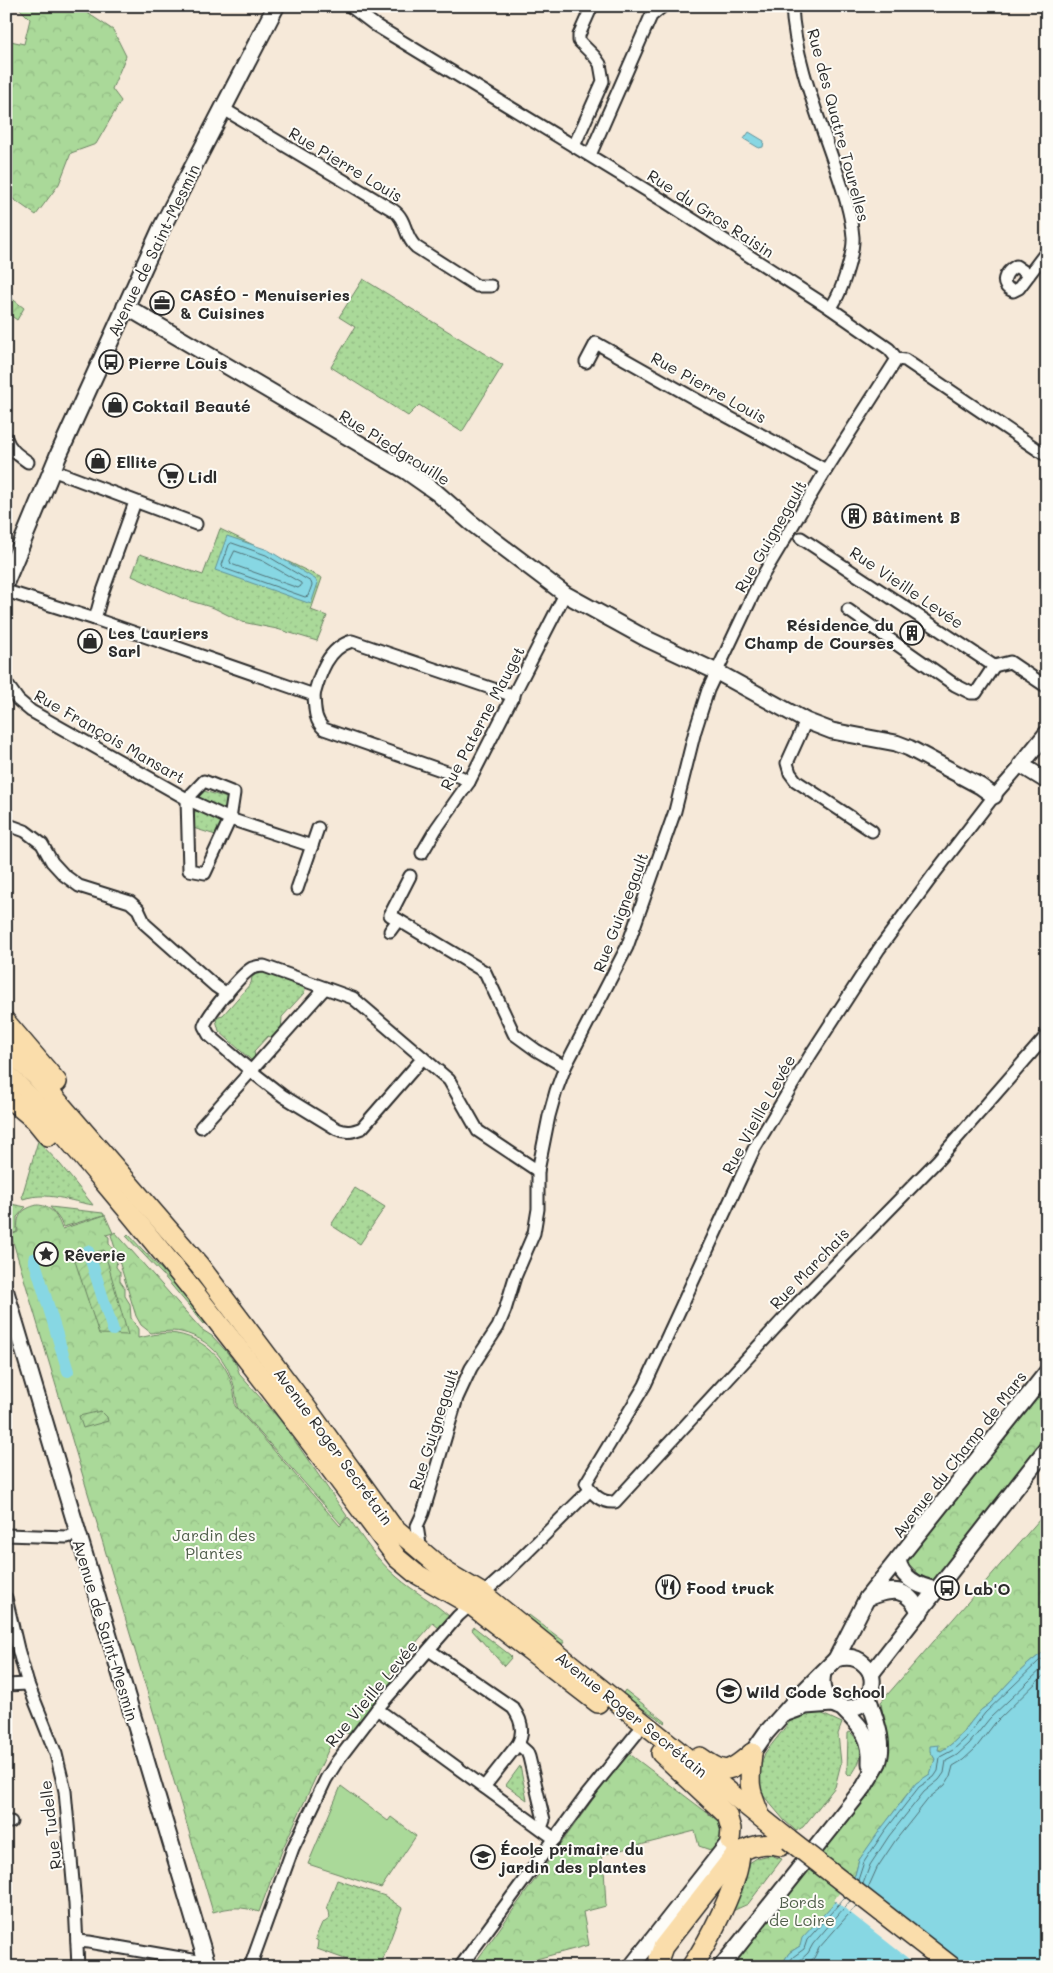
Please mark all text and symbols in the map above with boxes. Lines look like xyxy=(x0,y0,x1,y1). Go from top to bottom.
street label: Rue des Quatre Tourelles xyxy=(803,26,875,224)
street label: Rue Pierre Louis xyxy=(285,122,407,206)
street label: Avenue de Saint-Mesmin xyxy=(102,160,204,340)
street label: Rue du Gros Raisin xyxy=(644,164,778,262)
place label: CASÉO - Menuiseries & Cuisines xyxy=(180,284,350,323)
office icon: CASÉO - Menuiseries & Cuisines xyxy=(149,290,175,316)
street label: Rue Pierre Louis xyxy=(647,347,771,427)
bus stop icon: Pierre Louis xyxy=(98,349,124,375)
place label: Pierre Louis xyxy=(128,352,227,373)
shop icon: Coktail Beauté xyxy=(102,392,128,418)
place label: Coktail Beauté xyxy=(132,395,251,416)
street label: Rue Piedgrouille xyxy=(336,404,454,490)
shop icon: Ellite xyxy=(85,448,111,474)
place label: Ellite xyxy=(116,451,157,472)
supermarket icon: Lidl xyxy=(158,463,184,489)
place label: Lidl xyxy=(188,466,217,487)
street label: Rue Guignegault xyxy=(729,476,811,596)
building icon: Bâtiment B xyxy=(841,503,867,529)
place label: Bâtiment B xyxy=(872,506,960,527)
street label: Rue Vieille Levée xyxy=(846,541,968,633)
place label: Résidence du Champ de Courses xyxy=(744,614,894,653)
building icon: Résidence du Champ de Courses xyxy=(899,620,925,646)
place label: Les Lauriers Sarl xyxy=(108,622,209,661)
shop icon: Les Lauriers Sarl xyxy=(77,628,103,654)
street label: Rue Paterne Mauget xyxy=(435,642,529,794)
street label: Rue François Mansart xyxy=(31,684,189,788)
street label: Rue Guignegault xyxy=(588,849,652,975)
street label: Rue Vieille Levée xyxy=(717,1051,799,1177)
street label: Rue Marchais xyxy=(765,1223,853,1313)
place icon: Rêverie xyxy=(33,1241,59,1267)
place label: Rêverie xyxy=(64,1244,126,1265)
street label: Avenue Roger Secrétain xyxy=(270,1363,398,1529)
street label: Rue Guignegault xyxy=(403,1366,463,1492)
street label: Avenue du Champ de Mars xyxy=(887,1366,1031,1542)
park label: Jardin des Plantes xyxy=(172,1524,256,1563)
street label: Avenue de Saint-Mesmin xyxy=(68,1536,144,1724)
restaurant icon: Food truck xyxy=(655,1574,681,1600)
bus stop icon: Lab'O xyxy=(934,1575,960,1601)
place label: Food truck xyxy=(686,1577,774,1598)
place label: Lab'O xyxy=(964,1578,1011,1599)
street label: Rue Vieille Levée xyxy=(320,1635,422,1751)
street label: Avenue Roger Secrétain xyxy=(552,1646,712,1782)
school or university icon: Wild Code School xyxy=(716,1678,742,1704)
place label: Wild Code School xyxy=(746,1681,885,1702)
street label: Rue Tudelle xyxy=(34,1779,66,1871)
place label: École primaire du jardin des plantes xyxy=(498,1838,646,1877)
school or university icon: École primaire du jardin des plantes xyxy=(470,1844,496,1870)
park label: Bords de Loire xyxy=(769,1891,835,1930)

